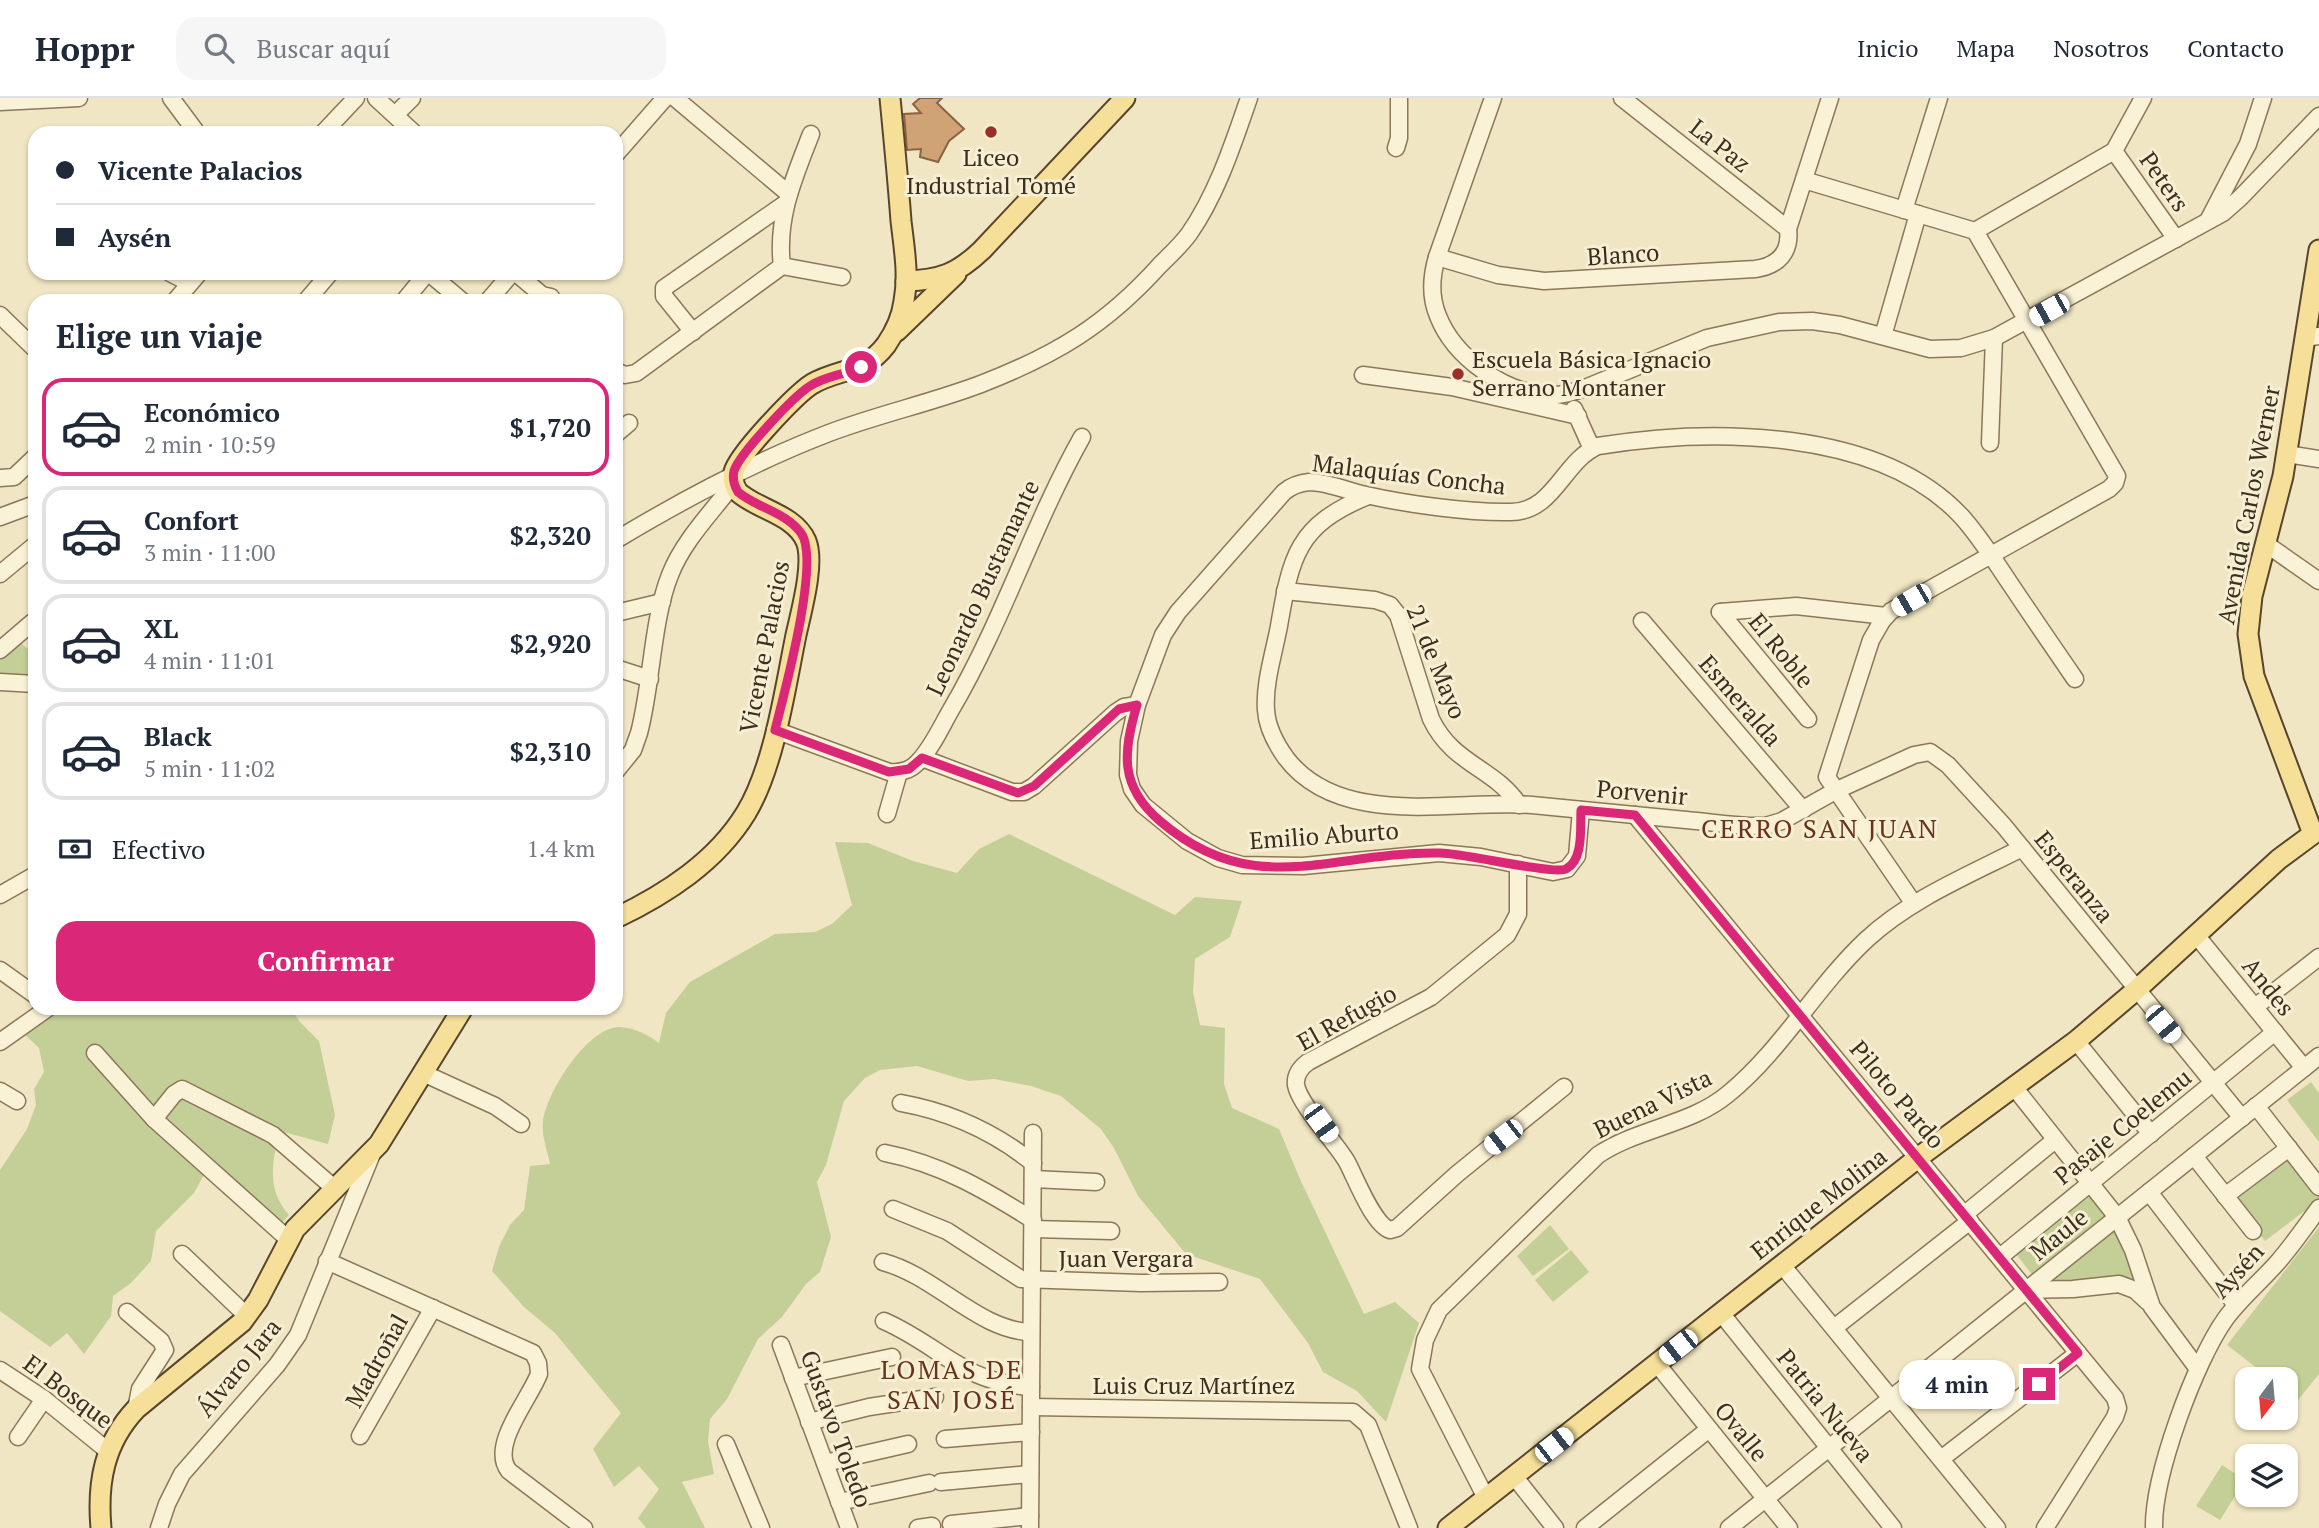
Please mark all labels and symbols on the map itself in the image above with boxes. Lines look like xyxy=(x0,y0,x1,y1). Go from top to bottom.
street label: La Paz xyxy=(1683,111,1758,179)
marker: Liceo Industrial Tomé xyxy=(983,124,999,140)
place label: Liceo Industrial Tomé xyxy=(906,141,1076,201)
street label: Peters xyxy=(2133,145,2197,218)
street label: Blanco xyxy=(1586,236,1660,272)
car xyxy=(2026,291,2073,329)
place label: Escuela Básica Ignacio Serrano Montaner xyxy=(1472,343,1711,403)
route start xyxy=(845,351,877,383)
marker: Escuela Básica Ignacio Serrano Montaner xyxy=(1450,366,1466,382)
street label: Avenida Carlos Werner xyxy=(2209,382,2287,627)
street label: Malaquías Concha xyxy=(1311,446,1508,502)
street label: Leonardo Bustamante xyxy=(918,475,1046,701)
street label: Vicente Palacios xyxy=(732,558,796,736)
car xyxy=(1888,580,1935,620)
street label: 21 de Mayo xyxy=(1400,600,1474,723)
street label: El Roble xyxy=(1742,606,1822,694)
street label: Esmeralda xyxy=(1692,648,1789,753)
street label: Porvenir xyxy=(1595,772,1690,812)
district label: CERRO SAN JUAN xyxy=(1701,811,1939,845)
street label: Emilio Aburto xyxy=(1248,814,1400,856)
street label: Esperanza xyxy=(2028,824,2122,929)
street label: Andes xyxy=(2235,950,2302,1022)
street label: El Refugio xyxy=(1291,977,1402,1058)
car xyxy=(2142,1001,2185,1047)
street label: Piloto Pardo xyxy=(1843,1034,1952,1155)
street label: Buena Vista xyxy=(1588,1061,1717,1145)
street label: Pasaje Coelemu xyxy=(2047,1061,2198,1191)
car xyxy=(1301,1100,1342,1146)
car xyxy=(1480,1116,1527,1158)
street label: Enrique Molina xyxy=(1744,1140,1893,1266)
street label: Maule xyxy=(2023,1201,2094,1267)
street label: Aysén xyxy=(2204,1236,2270,1305)
street label: Juan Vergara xyxy=(1058,1242,1194,1274)
street label: Madroñal xyxy=(337,1308,415,1413)
street label: Álvaro Jara xyxy=(189,1311,288,1423)
car xyxy=(1655,1326,1702,1368)
street label: Patria Nueva xyxy=(1770,1342,1881,1469)
street label: Gustavo Toledo xyxy=(794,1346,880,1512)
street label: El Bosque xyxy=(17,1347,120,1435)
district label: LOMAS DE SAN JOSÉ xyxy=(881,1352,1023,1416)
callout: 4 min xyxy=(1899,1360,2014,1408)
north arrow xyxy=(2235,1367,2298,1430)
route end xyxy=(2023,1368,2055,1400)
street label: Luis Cruz Martínez xyxy=(1093,1369,1295,1401)
street label: Ovalle xyxy=(1708,1395,1776,1468)
car xyxy=(1531,1424,1578,1466)

